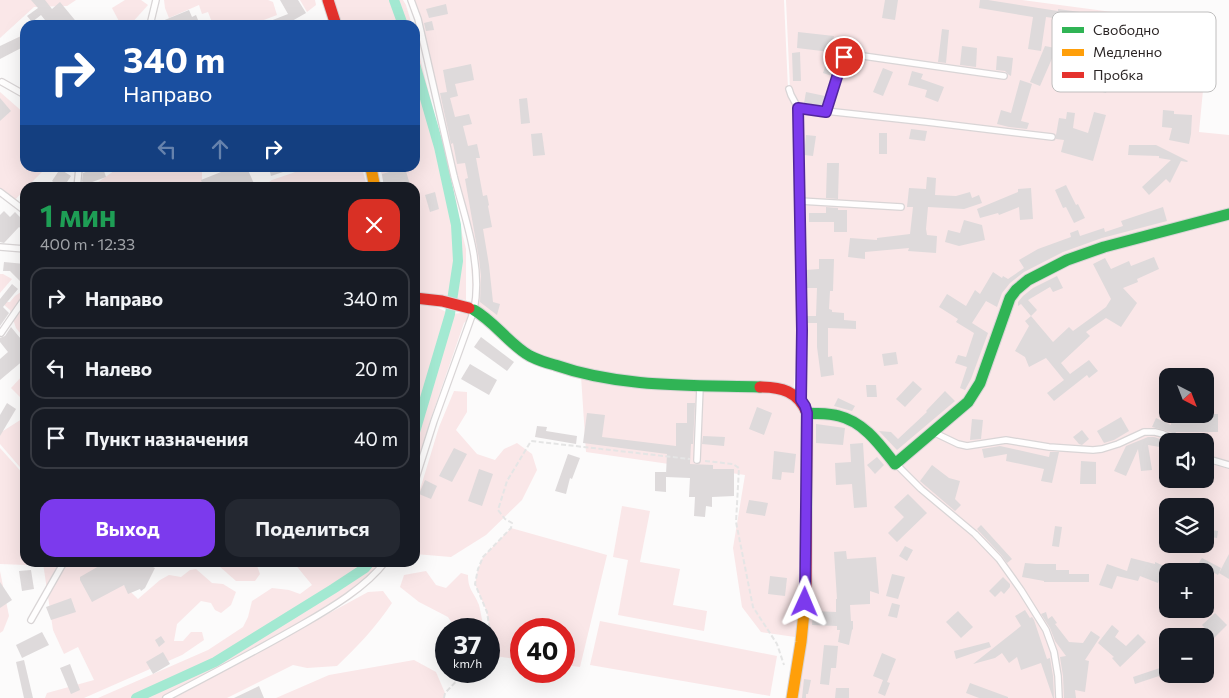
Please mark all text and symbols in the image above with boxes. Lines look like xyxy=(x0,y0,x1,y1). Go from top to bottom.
legend xyxy=(1052,12,1216,92)
text: Свободно xyxy=(1093,21,1160,38)
pin xyxy=(823,36,865,78)
text: 340 m xyxy=(123,37,225,80)
icon: right xyxy=(40,40,105,105)
icon: arrive xyxy=(830,43,858,71)
text: Медленно xyxy=(1093,43,1162,60)
text: Пробка xyxy=(1093,66,1143,83)
text: Направо xyxy=(123,80,213,107)
icon: left xyxy=(153,135,181,163)
icon: ahead xyxy=(206,135,234,163)
icon: right xyxy=(259,135,287,163)
text: 1 мин xyxy=(40,196,116,233)
button: close xyxy=(348,199,400,251)
text: 400 m · 12:33 xyxy=(40,234,135,253)
icon: right xyxy=(42,284,70,312)
text: Направо xyxy=(85,287,163,310)
text: 340 m xyxy=(343,287,398,310)
icon: left xyxy=(42,354,70,382)
text: Налево xyxy=(85,357,152,380)
text: 20 m xyxy=(355,357,398,380)
north arrow xyxy=(1159,368,1214,422)
map controls xyxy=(1159,368,1214,683)
icon: arrive xyxy=(42,424,70,452)
text: Пункт назначения xyxy=(85,427,248,450)
text: 40 m xyxy=(354,427,398,450)
button: sound xyxy=(1159,433,1214,488)
button: layers xyxy=(1159,498,1214,553)
button: Выход xyxy=(40,499,215,557)
button: Поделиться xyxy=(225,499,400,557)
button: + xyxy=(1159,563,1214,618)
position arrow xyxy=(778,575,830,627)
speed limit sign: 40 xyxy=(510,618,575,683)
button: − xyxy=(1159,628,1214,683)
text: 37 xyxy=(453,629,482,659)
text: km/h xyxy=(453,656,482,670)

